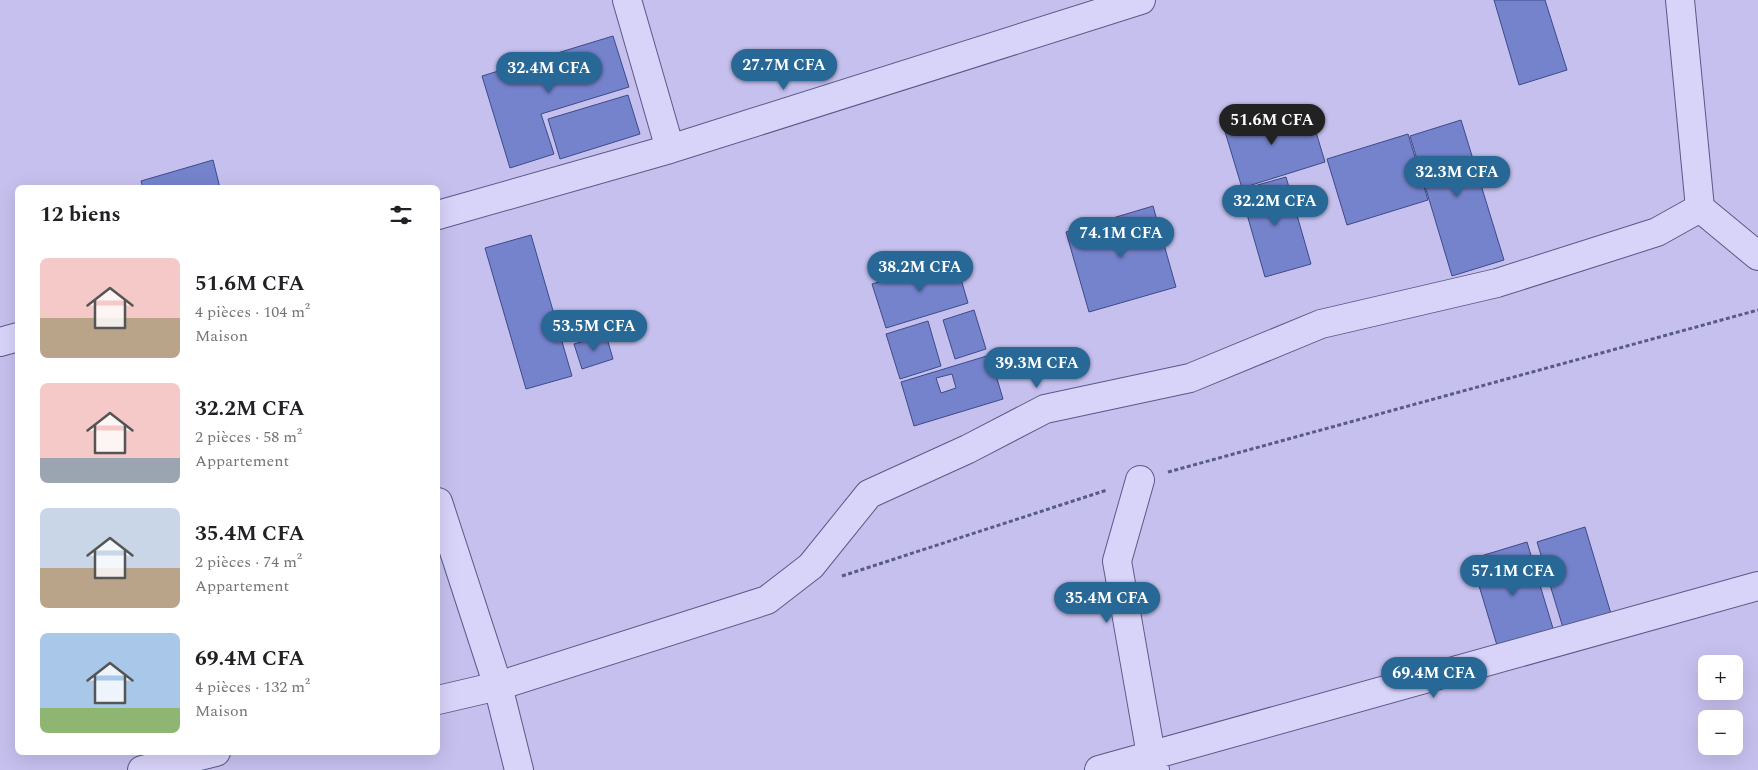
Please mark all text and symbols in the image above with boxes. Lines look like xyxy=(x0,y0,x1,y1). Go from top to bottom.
pin: 27.7M CFA xyxy=(727,48,841,91)
pin: 32.4M CFA xyxy=(492,52,606,94)
text: 27.7M CFA xyxy=(742,53,826,77)
text: 32.4M CFA xyxy=(507,56,591,80)
pin: 51.6M CFA xyxy=(1215,104,1329,146)
text: 51.6M CFA xyxy=(1230,108,1314,132)
pin: 32.3M CFA xyxy=(1400,156,1514,198)
text: 32.3M CFA xyxy=(1415,160,1499,184)
pin: 32.2M CFA xyxy=(1218,184,1332,227)
text: 32.2M CFA xyxy=(1233,189,1317,213)
text: 12 biens xyxy=(40,199,121,231)
icon: filters xyxy=(387,201,415,229)
pin: 74.1M CFA xyxy=(1064,216,1178,259)
text: 74.1M CFA xyxy=(1079,221,1163,245)
pin: 38.2M CFA xyxy=(863,250,977,293)
text: 38.2M CFA xyxy=(878,255,962,279)
text: 51.6M CFA xyxy=(195,268,305,300)
icon: home xyxy=(80,278,140,338)
text: 4 pièces · 104 m² xyxy=(195,300,310,324)
pin: 53.5M CFA xyxy=(537,310,651,352)
text: 53.5M CFA xyxy=(552,314,636,338)
text: Maison xyxy=(195,324,248,348)
pin: 39.3M CFA xyxy=(980,346,1094,389)
text: 39.3M CFA xyxy=(995,351,1079,375)
text: 32.2M CFA xyxy=(195,393,305,425)
icon: home xyxy=(80,403,140,463)
text: 2 pièces · 58 m² xyxy=(195,425,302,449)
text: Appartement xyxy=(195,449,289,473)
text: 35.4M CFA xyxy=(195,518,305,550)
icon: home xyxy=(80,528,140,588)
text: 2 pièces · 74 m² xyxy=(195,550,302,574)
pin: 57.1M CFA xyxy=(1456,554,1570,597)
text: 57.1M CFA xyxy=(1471,559,1555,583)
text: Appartement xyxy=(195,574,289,598)
pin: 35.4M CFA xyxy=(1050,582,1164,624)
text: 35.4M CFA xyxy=(1065,586,1149,610)
text: 69.4M CFA xyxy=(195,643,305,675)
icon: home xyxy=(80,653,140,713)
map controls xyxy=(1698,655,1743,755)
button: + xyxy=(1698,655,1743,700)
pin: 69.4M CFA xyxy=(1377,656,1491,699)
text: 69.4M CFA xyxy=(1392,661,1476,685)
text: 4 pièces · 132 m² xyxy=(195,675,310,699)
text: Maison xyxy=(195,699,248,723)
button: − xyxy=(1698,710,1743,755)

